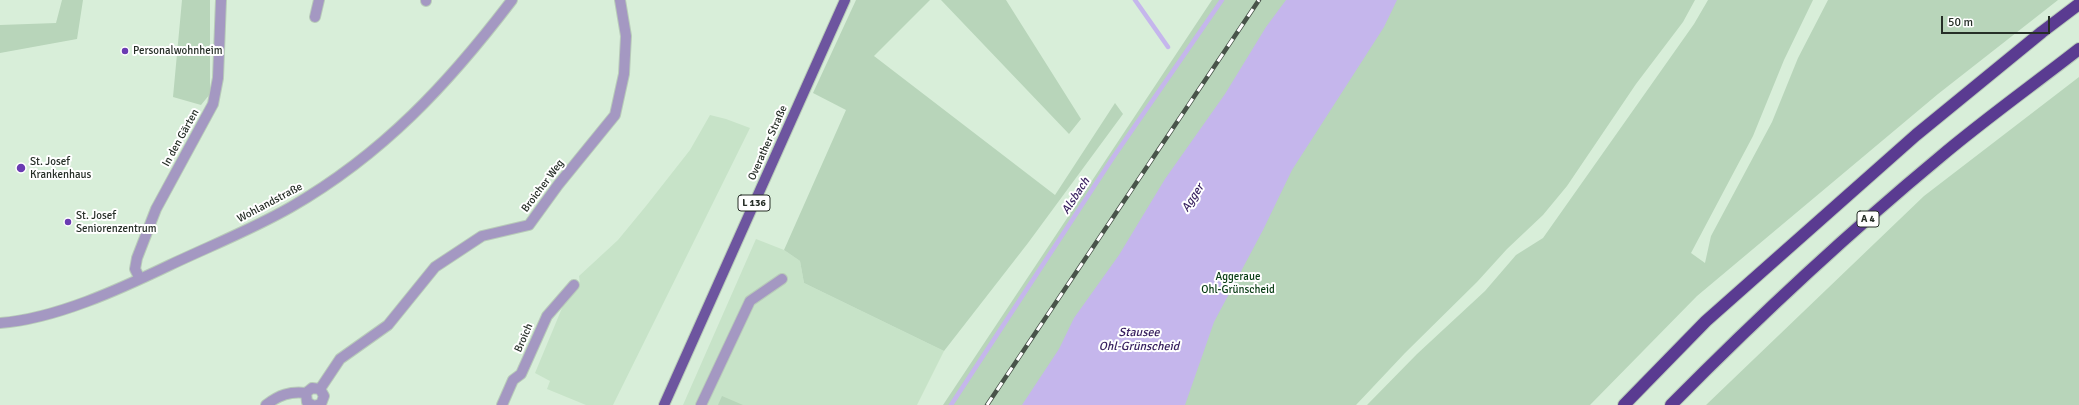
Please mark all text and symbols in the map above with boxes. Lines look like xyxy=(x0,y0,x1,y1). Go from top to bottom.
scale bar xyxy=(1943,8,2052,34)
text: 50 m xyxy=(1948,15,1973,30)
place label: Personalwohnheim xyxy=(133,44,223,58)
marker: Personalwohnheim xyxy=(120,46,130,56)
street label: Overather Straße xyxy=(746,103,790,183)
street label: In den Gärten xyxy=(160,107,202,169)
place label: St. Josef Krankenhaus xyxy=(30,155,91,181)
street label: Broicher Weg xyxy=(519,157,567,215)
marker: St. Josef Krankenhaus xyxy=(15,162,27,174)
water label: Alsbach xyxy=(1059,175,1093,217)
street label: Wohlandstraße xyxy=(235,180,305,226)
water label: Agger xyxy=(1179,181,1207,215)
road number: L 136 xyxy=(738,195,770,211)
place label: St. Josef Seniorenzentrum xyxy=(76,209,157,235)
road number: A 4 xyxy=(1857,211,1879,227)
marker: St. Josef Seniorenzentrum xyxy=(63,217,73,227)
park label: Aggeraue Ohl-Grünscheid xyxy=(1201,270,1275,296)
street label: Broich xyxy=(512,322,536,354)
water label: Stausee Ohl-Grünscheid xyxy=(1099,326,1179,354)

